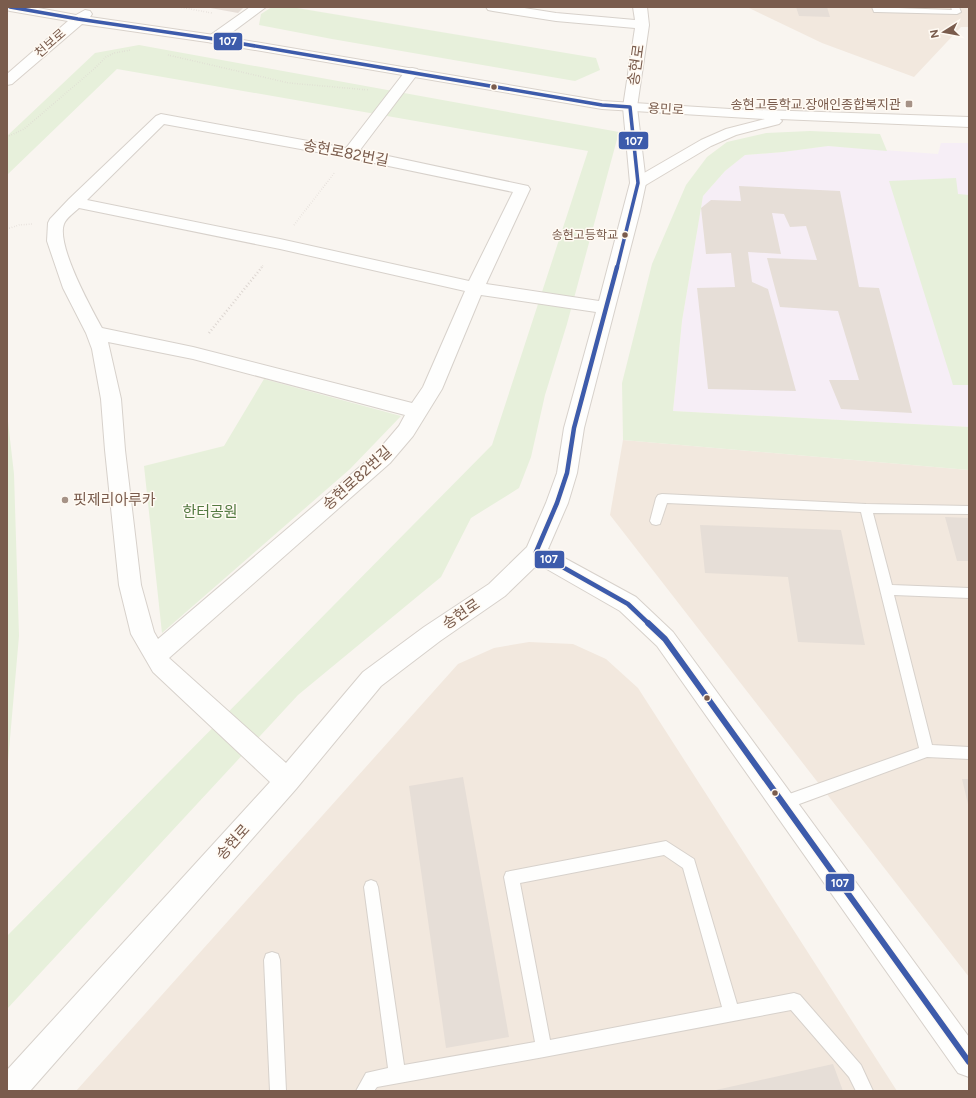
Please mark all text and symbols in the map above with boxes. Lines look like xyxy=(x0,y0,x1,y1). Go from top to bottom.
north arrow xyxy=(924,12,964,52)
street label: 천보로 xyxy=(32,26,68,60)
text: N xyxy=(927,28,942,39)
line badge: 107 xyxy=(213,32,243,51)
text: 107 xyxy=(219,35,237,48)
street label: 송현로 xyxy=(624,43,648,87)
unlabelled marker xyxy=(489,82,499,92)
place label: 송현고등학교.장애인종합복지관 xyxy=(731,97,901,112)
marker: 송현고등학교.장애인종합복지관 xyxy=(904,99,914,109)
street label: 용민로 xyxy=(648,101,684,117)
line badge: 107 xyxy=(618,131,649,150)
text: 107 xyxy=(625,135,643,148)
street label: 송현로82번길 xyxy=(302,136,390,170)
place label: 송현고등학교 xyxy=(552,228,618,242)
marker: 송현고등학교 xyxy=(620,230,630,240)
street label: 송현로82번길 xyxy=(319,442,395,514)
place label: 핏제리아루카 xyxy=(73,491,156,509)
marker: 핏제리아루카 xyxy=(60,495,70,505)
park label: 한터공원 xyxy=(182,503,238,521)
line badge: 107 xyxy=(534,550,565,569)
text: 107 xyxy=(540,553,558,566)
street label: 송현로 xyxy=(439,595,483,633)
unlabelled marker xyxy=(702,693,712,703)
unlabelled marker xyxy=(770,788,780,798)
street label: 송현로 xyxy=(212,821,254,863)
line badge: 107 xyxy=(825,873,855,892)
text: 107 xyxy=(831,877,849,890)

